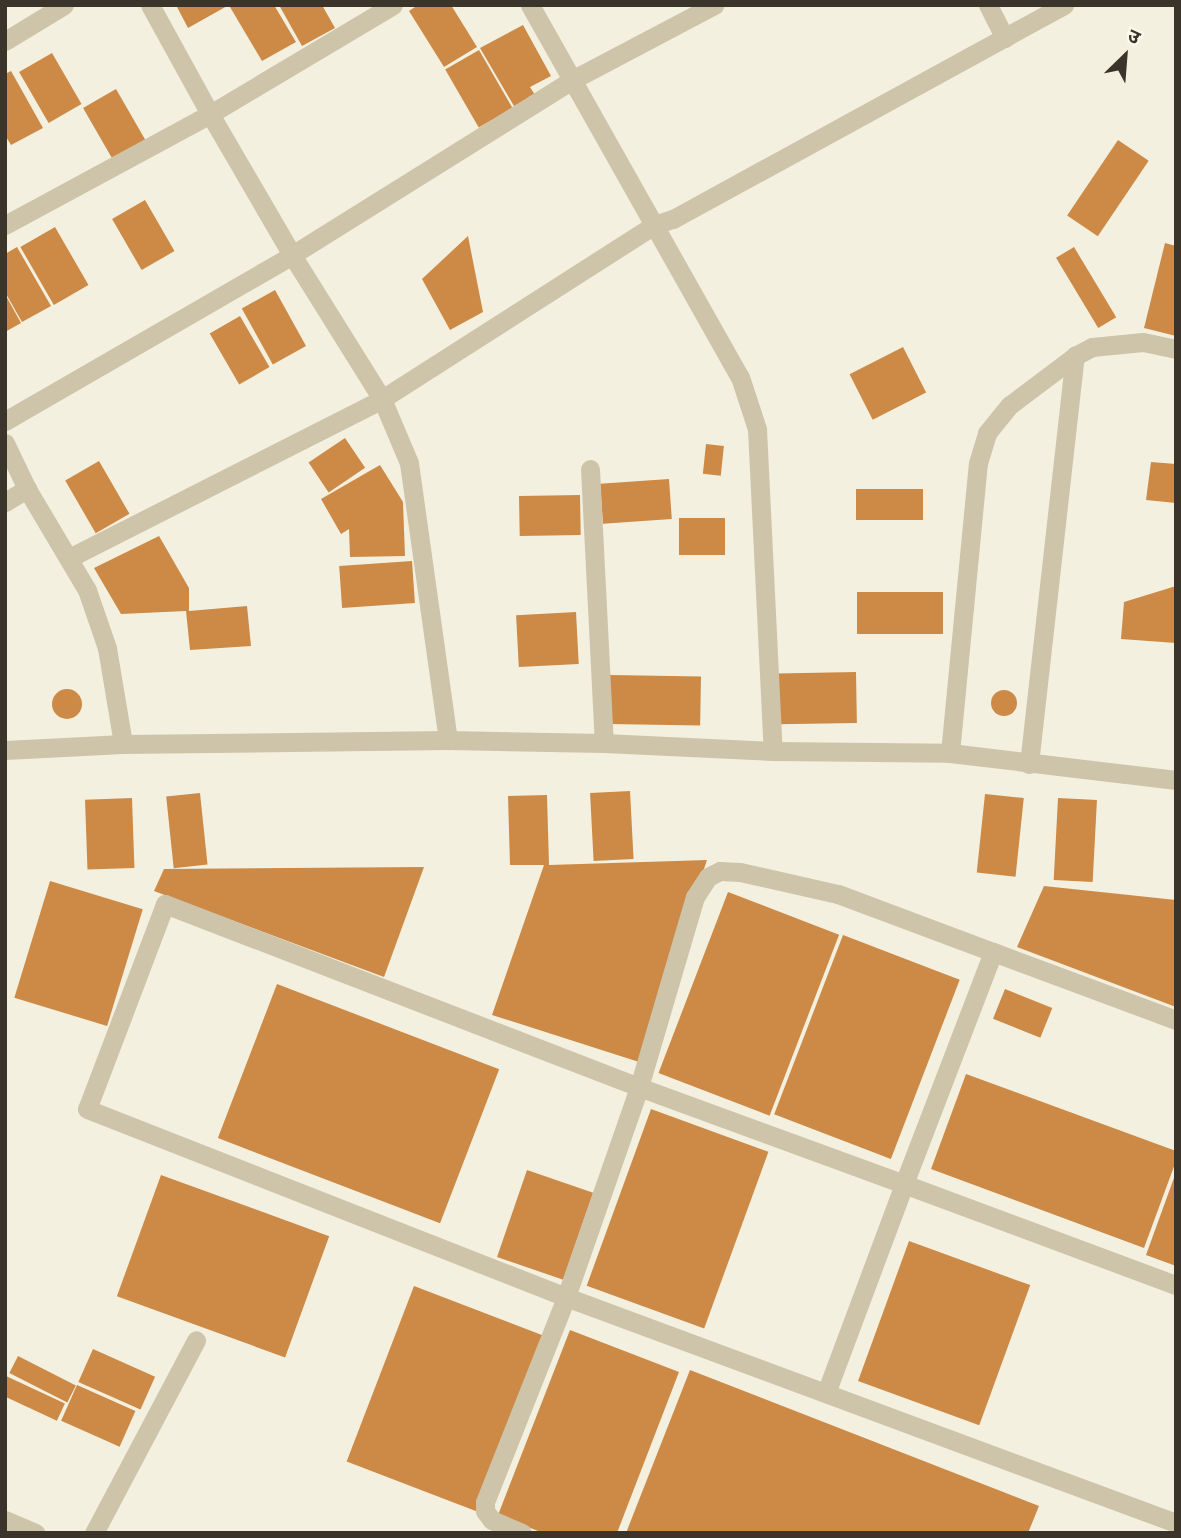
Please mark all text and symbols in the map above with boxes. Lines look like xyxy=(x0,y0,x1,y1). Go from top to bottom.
north arrow xyxy=(1090,21,1160,91)
text: उ xyxy=(1124,24,1144,49)

